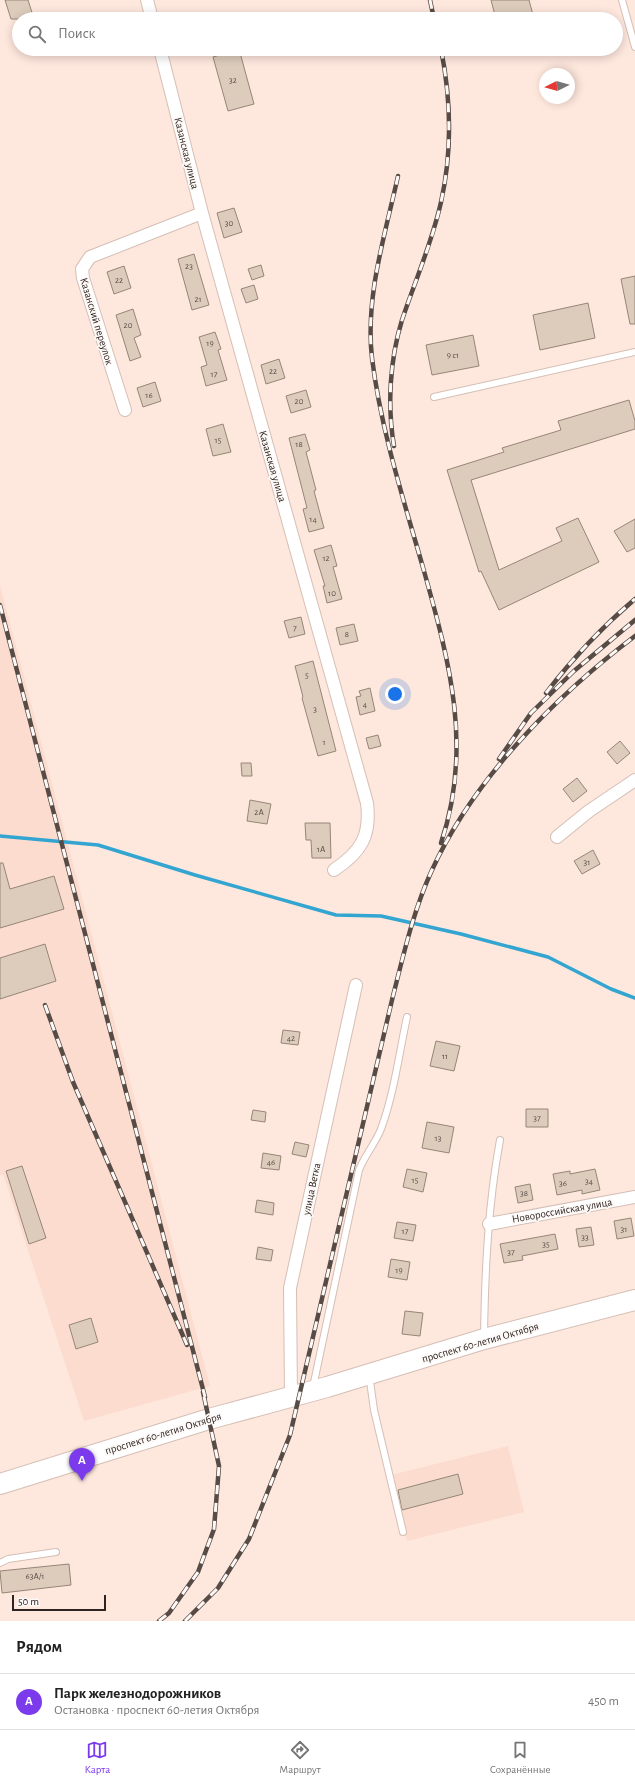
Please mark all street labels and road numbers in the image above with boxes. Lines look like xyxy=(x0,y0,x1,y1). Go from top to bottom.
street label: Казанская улица xyxy=(172,116,201,190)
street label: Казанский переулок xyxy=(78,276,115,366)
street label: Казанская улица xyxy=(257,429,288,503)
street label: улица Ветка xyxy=(300,1162,322,1217)
street label: Новороссийская улица xyxy=(511,1196,613,1225)
street label: проспект 60-летия Октября xyxy=(420,1321,540,1364)
street label: проспект 60-летия Октября xyxy=(104,1411,223,1456)

